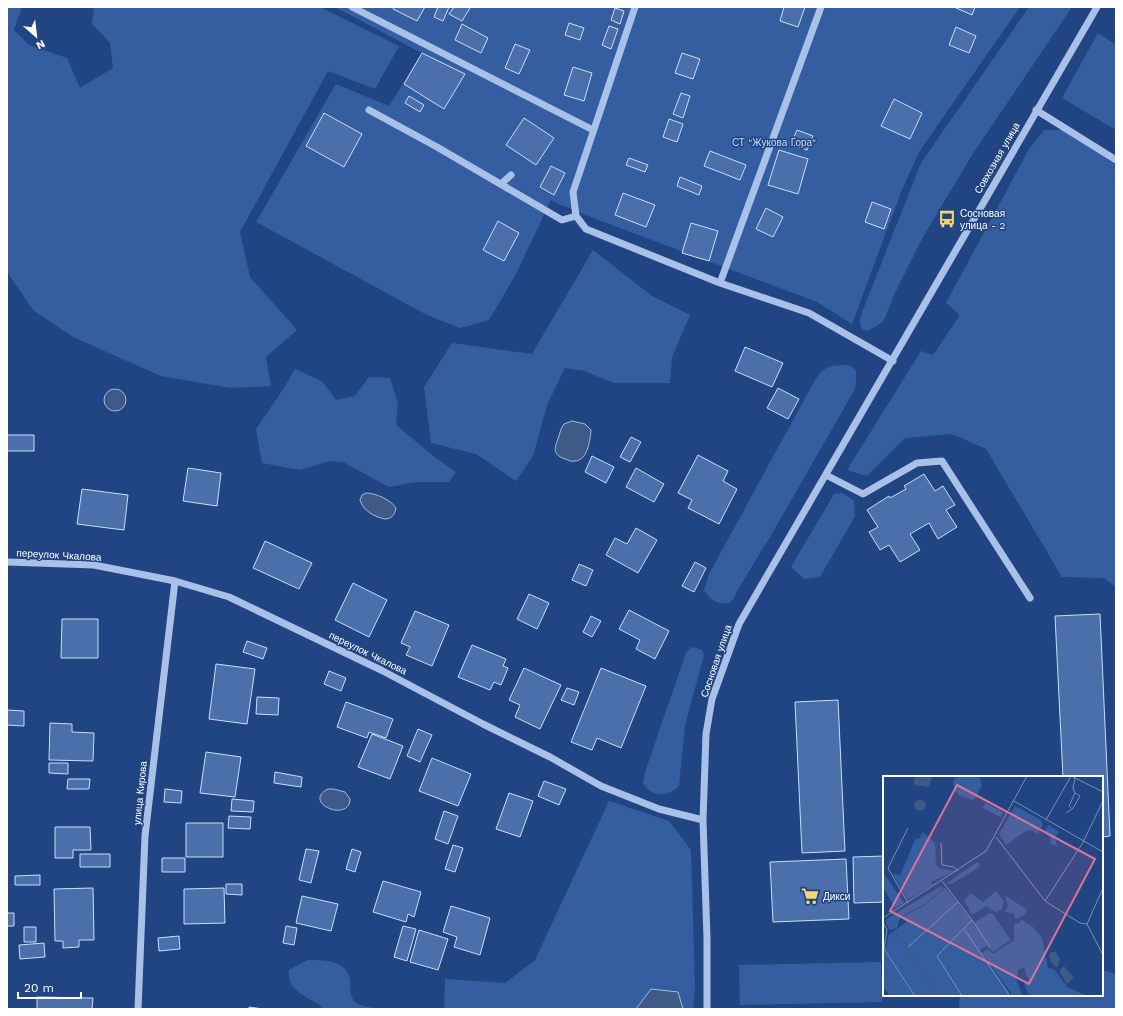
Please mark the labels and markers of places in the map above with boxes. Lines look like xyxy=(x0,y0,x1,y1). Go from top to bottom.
place label: Сосновая улица - 2 xyxy=(960,208,1005,231)
bus stop icon: Сосновая улица - 2 xyxy=(937,209,957,229)
supermarket icon: Дикси xyxy=(800,886,820,906)
place label: Дикси xyxy=(823,891,850,902)

